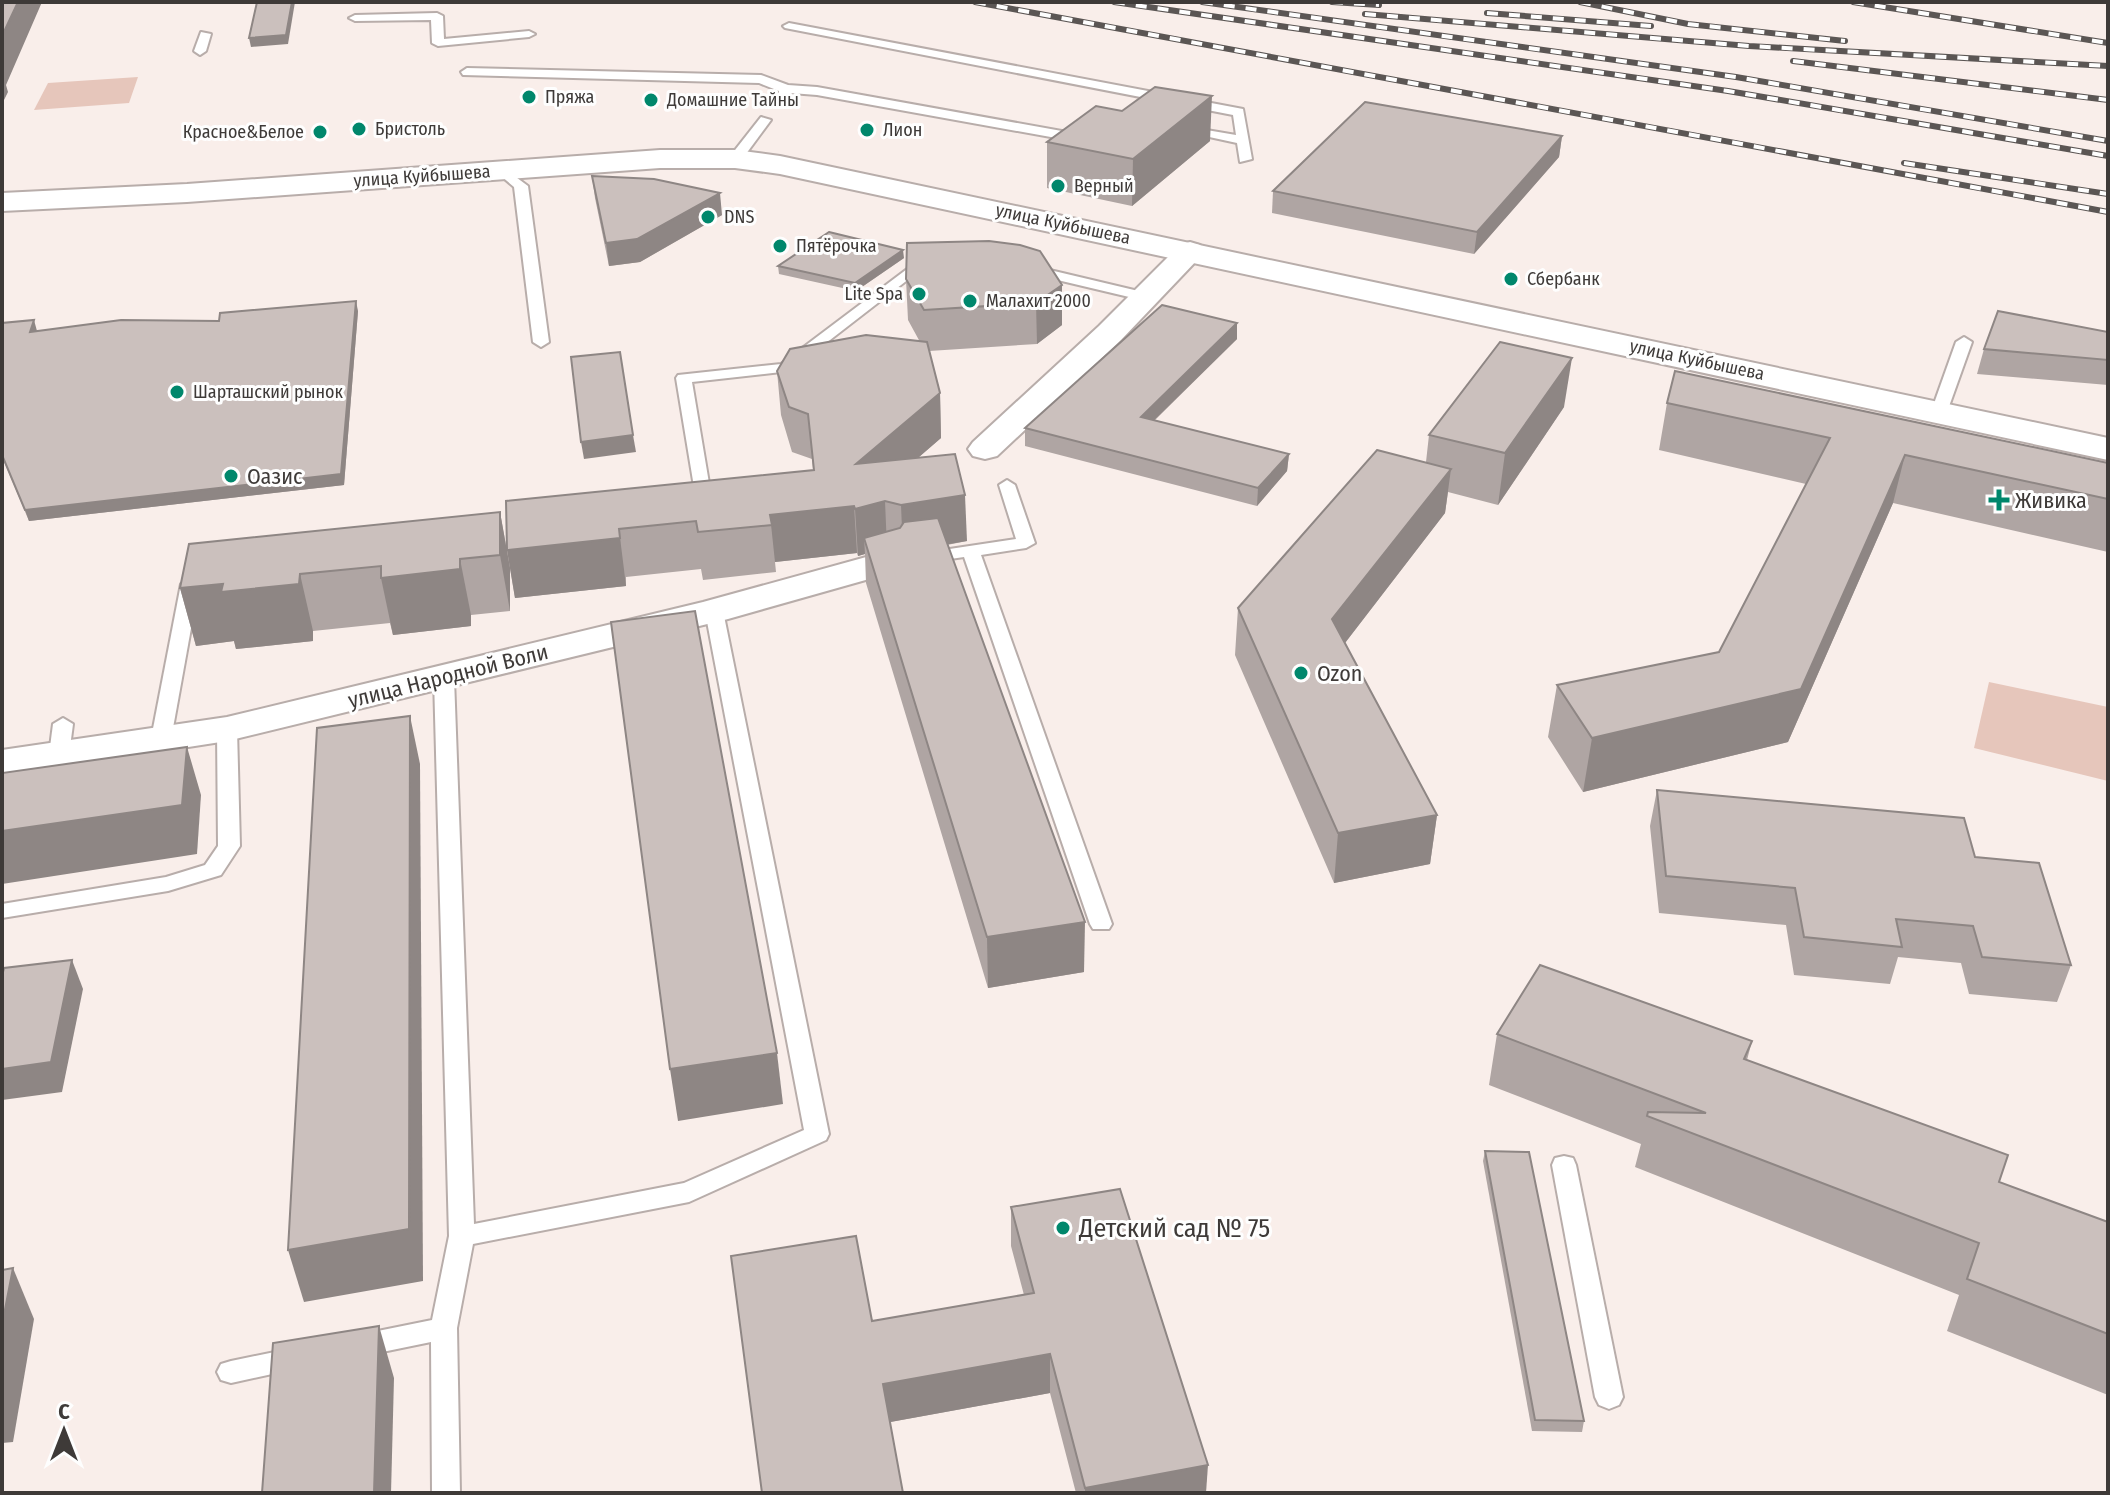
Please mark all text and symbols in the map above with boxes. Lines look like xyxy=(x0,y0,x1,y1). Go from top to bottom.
place label: Пряжа xyxy=(545,86,594,108)
marker: Пряжа xyxy=(520,88,538,106)
place label: Домашние Тайны xyxy=(666,89,799,111)
marker: Домашние Тайны xyxy=(642,91,660,109)
place label: Бристоль xyxy=(375,118,445,140)
place label: Лион xyxy=(883,119,922,141)
marker: Бристоль xyxy=(350,120,368,138)
place label: Красное&Белое xyxy=(183,121,304,143)
marker: Лион xyxy=(858,121,876,139)
marker: Красное&Белое xyxy=(311,123,329,141)
street label: улица Куйбышева xyxy=(353,160,491,192)
place label: Верный xyxy=(1074,175,1134,197)
marker: Верный xyxy=(1049,177,1067,195)
street label: улица Куйбышева xyxy=(994,199,1133,249)
place label: DNS xyxy=(724,206,754,228)
marker: DNS xyxy=(699,208,717,226)
place label: Пятёрочка xyxy=(796,235,877,257)
marker: Пятёрочка xyxy=(771,237,789,255)
place label: Сбербанк xyxy=(1527,268,1600,290)
marker: Сбербанк xyxy=(1502,270,1520,288)
place label: Lite Spa xyxy=(845,283,903,305)
marker: Lite Spa xyxy=(910,285,928,303)
place label: Малахит 2000 xyxy=(986,290,1091,312)
marker: Малахит 2000 xyxy=(961,292,979,310)
street label: улица Куйбышева xyxy=(1628,335,1767,385)
place label: Шарташский рынок xyxy=(193,381,343,403)
marker: Шарташский рынок xyxy=(168,383,186,401)
place label: Оазис xyxy=(247,463,303,490)
marker: Оазис xyxy=(222,467,240,485)
place label: Живика xyxy=(2015,487,2087,514)
marker: Живика xyxy=(1990,491,2008,509)
street label: улица Народной Воли xyxy=(345,638,551,714)
place label: Ozon xyxy=(1317,660,1362,687)
marker: Ozon xyxy=(1292,664,1310,682)
place label: Детский сад № 75 xyxy=(1078,1213,1270,1244)
marker: Детский сад № 75 xyxy=(1054,1219,1072,1237)
north arrow xyxy=(24,1391,104,1471)
text: С xyxy=(58,1398,70,1425)

